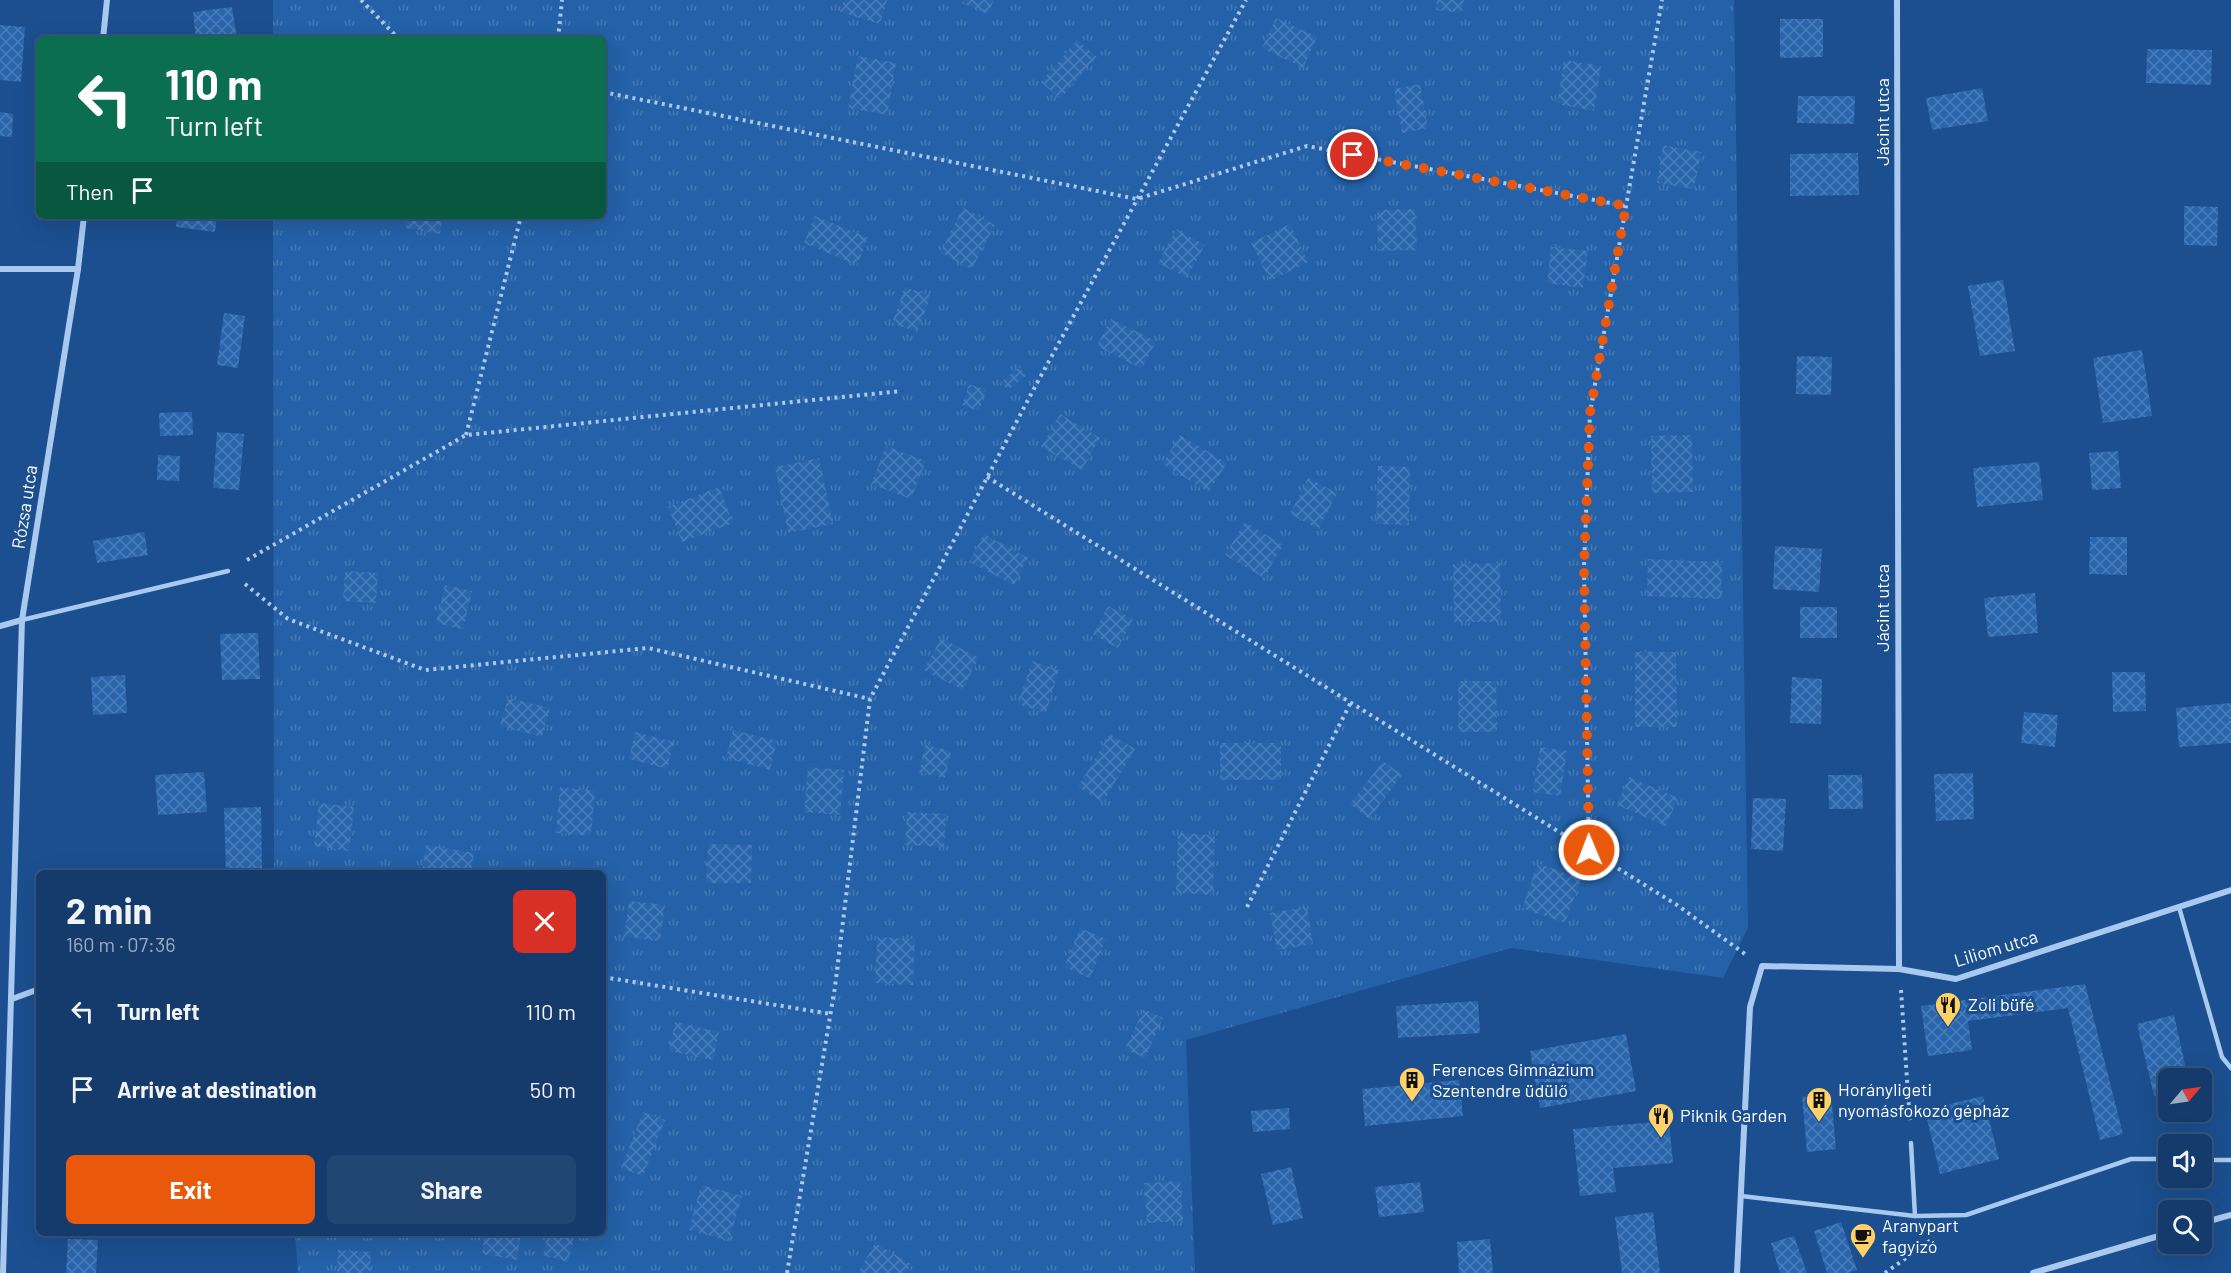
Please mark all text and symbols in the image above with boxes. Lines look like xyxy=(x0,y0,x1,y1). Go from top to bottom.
text: 110 m xyxy=(165,58,262,108)
icon: left xyxy=(66,60,144,138)
street label: Jácint utca xyxy=(1871,78,1893,166)
text: Turn left xyxy=(165,109,263,141)
pin xyxy=(1327,129,1378,180)
icon: arrive xyxy=(1336,138,1369,171)
icon: arrive xyxy=(126,174,159,207)
text: Then xyxy=(66,178,114,204)
street label: Rózsa utca xyxy=(7,463,41,550)
street label: Jácint utca xyxy=(1871,564,1893,652)
position arrow xyxy=(1557,818,1621,882)
text: 2 min xyxy=(66,888,152,931)
button: close xyxy=(513,890,576,953)
street label: Liliom utca xyxy=(1951,925,2040,971)
text: 160 m · 07:36 xyxy=(66,932,175,956)
restaurant icon: Zoli büfé xyxy=(1933,990,1963,1028)
place label: Zoli büfé xyxy=(1968,993,2035,1015)
icon: left xyxy=(66,995,99,1028)
text: Turn left xyxy=(117,998,200,1024)
text: 110 m xyxy=(526,998,576,1024)
place label: Ferences Gimnázium Szentendre üdülő xyxy=(1432,1058,1594,1101)
building icon: Ferences Gimnázium Szentendre üdülő xyxy=(1397,1065,1427,1103)
north arrow xyxy=(2158,1068,2212,1122)
map controls xyxy=(2158,1068,2212,1254)
icon: arrive xyxy=(66,1073,99,1106)
text: Arrive at destination xyxy=(117,1076,316,1102)
text: 50 m xyxy=(530,1076,576,1102)
place label: Horányligeti nyomásfokozó gépház xyxy=(1838,1078,2009,1121)
building icon: Horányligeti nyomásfokozó gépház xyxy=(1804,1085,1834,1123)
restaurant icon: Piknik Garden xyxy=(1646,1101,1676,1139)
place label: Piknik Garden xyxy=(1680,1104,1787,1126)
button: sound xyxy=(2158,1134,2212,1188)
button: Exit xyxy=(66,1155,315,1224)
button: Share xyxy=(327,1155,576,1224)
button: search xyxy=(2158,1200,2212,1254)
place label: Aranypart fagyizó xyxy=(1882,1214,1959,1257)
cafe icon: Aranypart fagyizó xyxy=(1848,1221,1878,1259)

